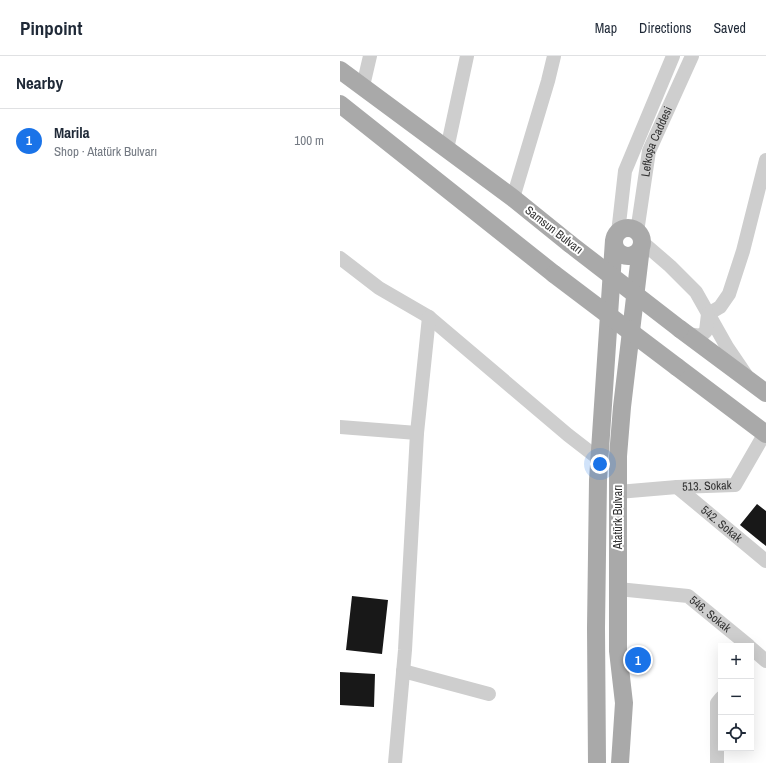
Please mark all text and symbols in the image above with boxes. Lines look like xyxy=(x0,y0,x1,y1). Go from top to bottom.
text: Pinpoint xyxy=(20,15,82,41)
text: Map xyxy=(595,19,617,37)
text: Directions xyxy=(639,19,691,37)
text: Saved xyxy=(713,19,746,37)
text: Nearby xyxy=(16,71,63,94)
street label: Lefkoşa Caddesi xyxy=(637,104,676,178)
text: Marila xyxy=(54,122,90,143)
text: 1 xyxy=(26,132,32,149)
text: 100 m xyxy=(294,132,324,149)
text: Shop · Atatürk Bulvarı xyxy=(54,143,157,160)
street label: Samsun Bulvarı xyxy=(522,202,586,258)
your location xyxy=(590,454,610,474)
street label: 513. Sokak xyxy=(682,477,732,495)
street label: Atatürk Bulvarı xyxy=(610,485,626,550)
street label: 542. Sokak xyxy=(698,502,746,546)
street label: 546. Sokak xyxy=(686,592,734,636)
map controls xyxy=(718,643,754,751)
button: + xyxy=(718,643,754,679)
pin: 1 xyxy=(625,645,651,675)
button: − xyxy=(718,679,754,715)
button: locate xyxy=(718,715,754,751)

